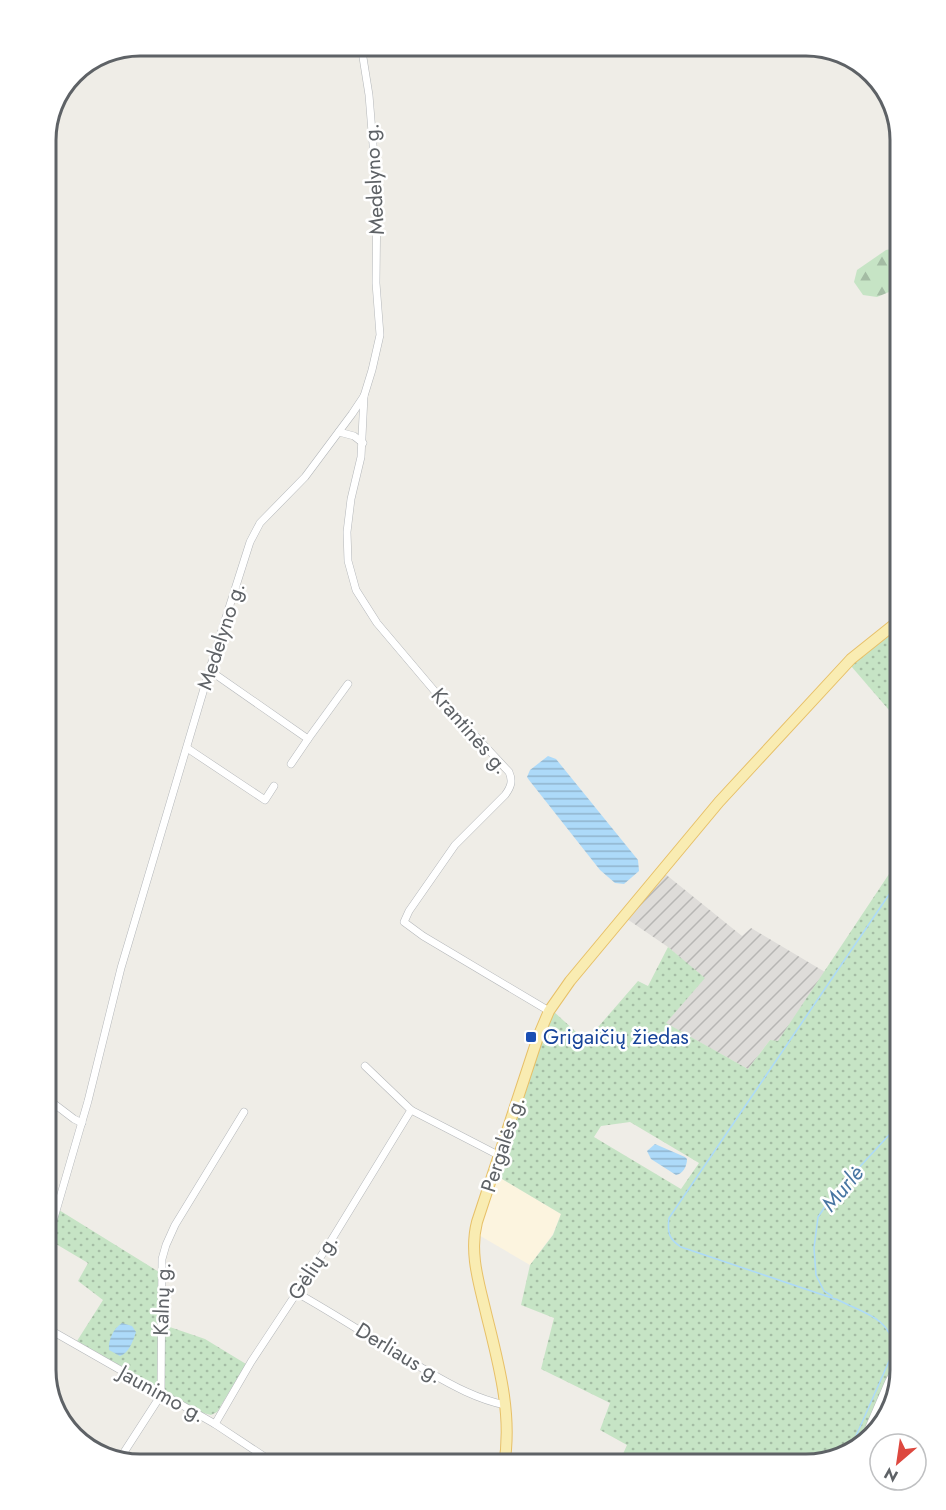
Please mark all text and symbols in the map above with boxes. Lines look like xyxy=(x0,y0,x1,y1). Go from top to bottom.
street label: Medelyno g. xyxy=(356,122,392,236)
street label: Medelyno g. xyxy=(189,578,253,694)
street label: Krantinės g. xyxy=(424,681,516,781)
place label: Grigaičių žiedas xyxy=(543,1022,689,1052)
marker: Grigaičių žiedas xyxy=(524,1030,538,1044)
street label: Pergalės g. xyxy=(473,1092,533,1196)
water label: Murlė xyxy=(813,1158,871,1218)
street label: Gėlių g. xyxy=(281,1228,345,1306)
street label: Kalnų g. xyxy=(146,1262,178,1336)
street label: Derliaus g. xyxy=(350,1315,448,1391)
street label: Jaunimo g. xyxy=(111,1356,211,1430)
north arrow xyxy=(868,1432,928,1492)
text: N xyxy=(880,1462,902,1488)

